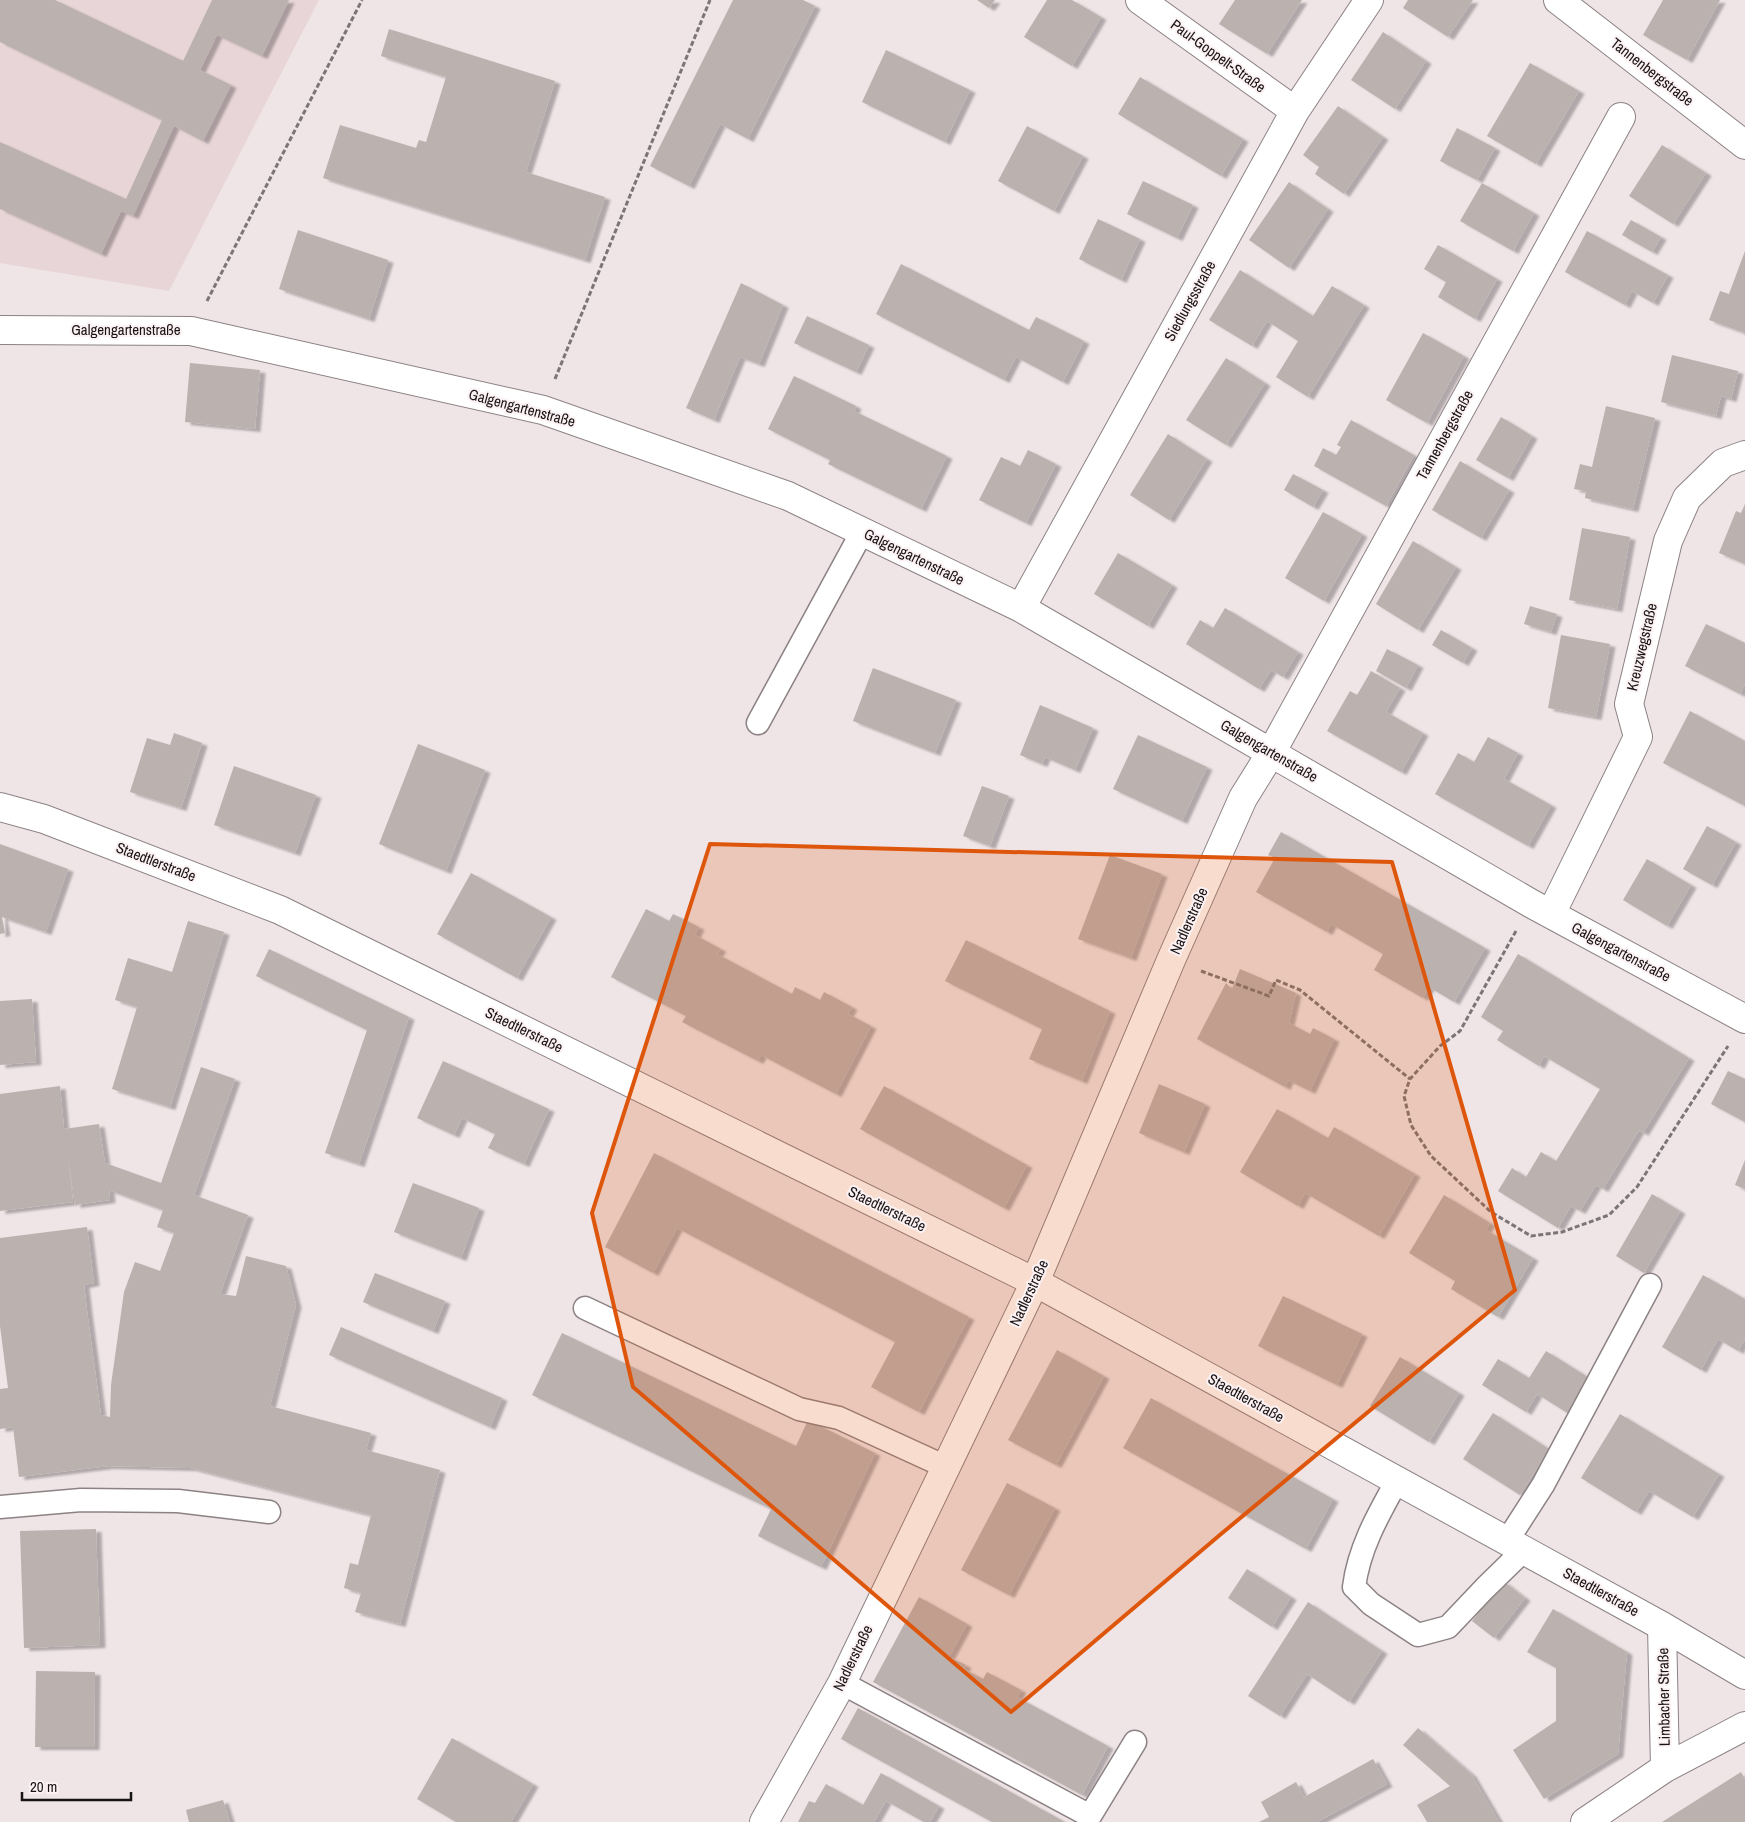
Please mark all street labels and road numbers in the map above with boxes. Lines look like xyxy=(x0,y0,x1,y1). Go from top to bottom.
street label: Paul-Goppelt-Straße xyxy=(1166,14,1270,97)
street label: Tannenbergstraße xyxy=(1606,33,1698,111)
street label: Siedlungsstraße xyxy=(1159,256,1221,345)
street label: Galgengartenstraße xyxy=(71,319,181,340)
street label: Galgengartenstraße xyxy=(467,383,578,432)
street label: Tannenbergstraße xyxy=(1411,386,1478,484)
street label: Galgengartenstraße xyxy=(860,523,968,590)
street label: Kreuzwegstraße xyxy=(1621,601,1662,693)
street label: Galgengartenstraße xyxy=(1217,714,1322,787)
street label: Staedtlerstraße xyxy=(113,837,199,886)
street label: Nadlerstraße xyxy=(1164,884,1213,958)
street label: Galgengartenstraße xyxy=(1568,917,1675,987)
street label: Staedtlerstraße xyxy=(482,1002,567,1057)
street label: Staedtlerstraße xyxy=(845,1181,930,1236)
street label: Nadlerstraße xyxy=(1004,1256,1053,1329)
street label: Staedtlerstraße xyxy=(1204,1368,1288,1427)
street label: Staedtlerstraße xyxy=(1559,1562,1643,1621)
street label: Nadlerstraße xyxy=(828,1621,878,1694)
street label: Limbacher Straße xyxy=(1652,1647,1675,1746)

